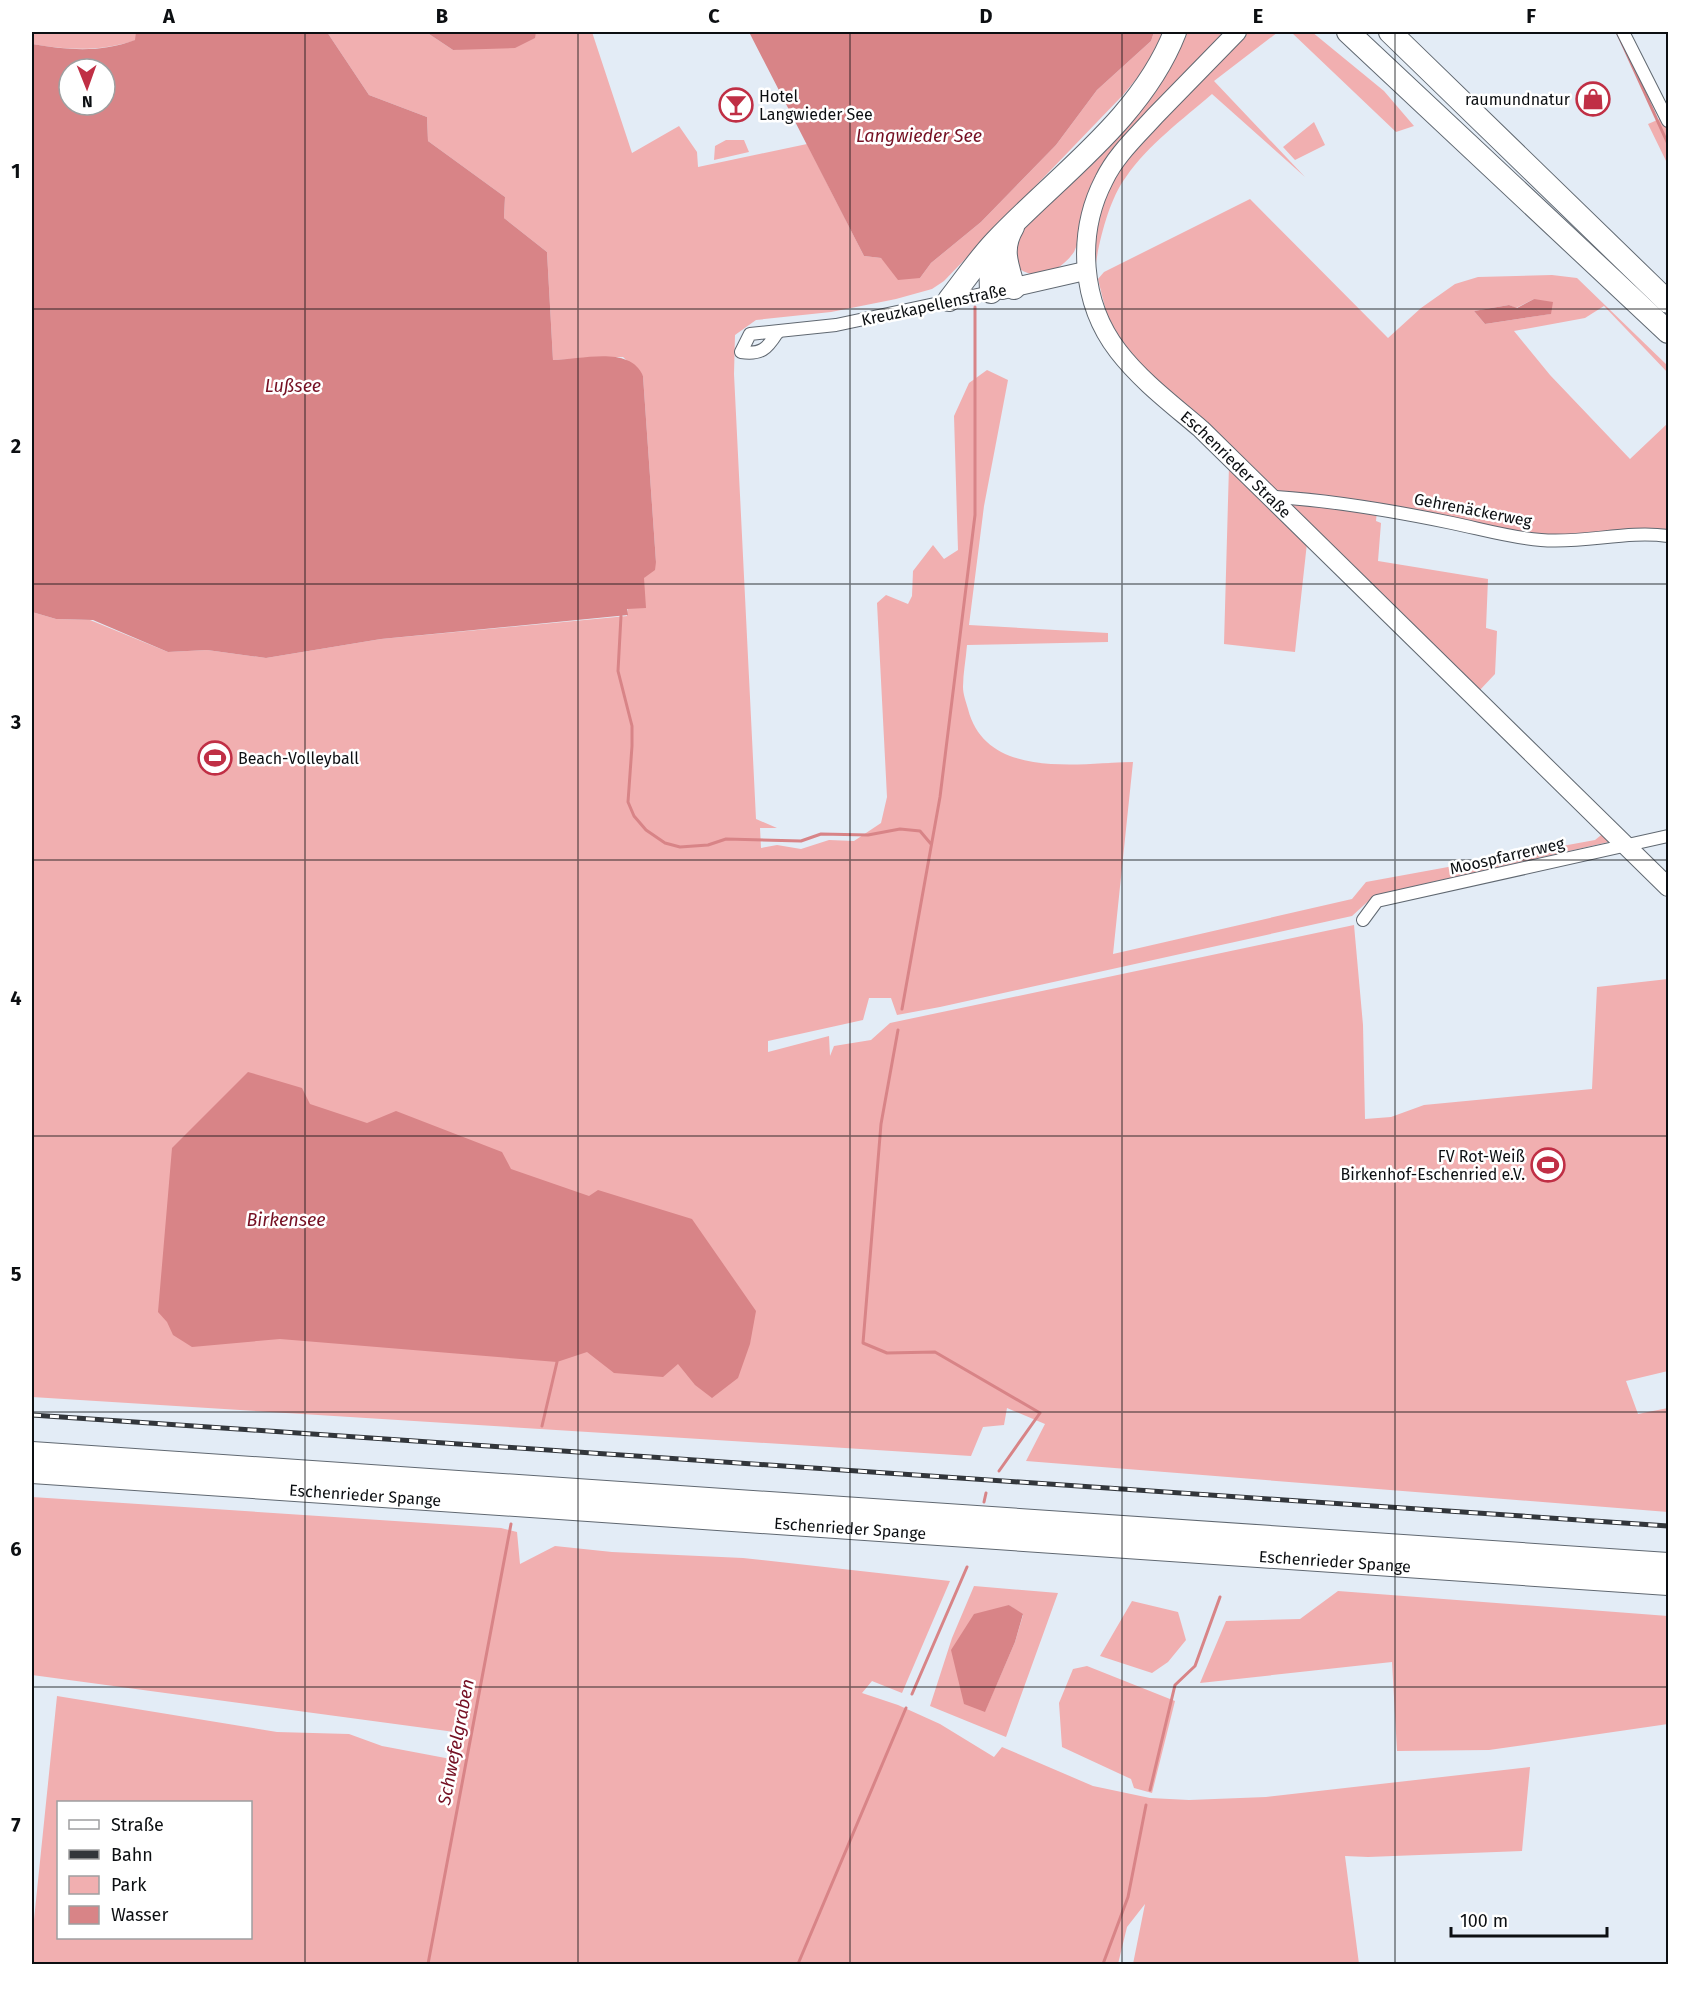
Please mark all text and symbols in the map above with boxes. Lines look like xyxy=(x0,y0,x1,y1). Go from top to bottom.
text: A xyxy=(162,4,176,28)
text: B xyxy=(436,4,448,28)
text: C xyxy=(708,4,720,28)
text: D xyxy=(979,4,993,28)
text: E xyxy=(1253,4,1263,28)
text: F xyxy=(1526,4,1536,28)
north arrow xyxy=(57,57,117,117)
shop icon: raumundnatur xyxy=(1575,81,1611,117)
bar icon: Hotel Langwieder See xyxy=(718,87,754,123)
place label: Hotel Langwieder See xyxy=(759,87,873,124)
place label: raumundnatur xyxy=(1465,90,1571,109)
text: N xyxy=(82,92,93,111)
water label: Langwieder See xyxy=(856,125,982,147)
text: 1 xyxy=(11,159,21,183)
street label: Kreuzkapellenstraße xyxy=(860,280,1008,330)
water label: Lußsee xyxy=(265,375,321,397)
street label: Eschenrieder Straße xyxy=(1177,407,1295,522)
text: 2 xyxy=(11,434,21,458)
street label: Gehrenäckerweg xyxy=(1412,489,1534,531)
text: 3 xyxy=(10,710,21,734)
sports icon: Beach-Volleyball xyxy=(197,740,233,776)
place label: Beach-Volleyball xyxy=(238,749,359,768)
street label: Moospfarrerweg xyxy=(1448,833,1567,878)
text: 4 xyxy=(10,986,22,1010)
place label: FV Rot-Weiß Birkenhof-Eschenried e.V. xyxy=(1340,1147,1525,1184)
sports icon: FV Rot-Weiß Birkenhof-Eschenried e.V. xyxy=(1530,1147,1566,1183)
water label: Birkensee xyxy=(246,1209,326,1231)
text: 5 xyxy=(11,1262,22,1286)
street label: Eschenrieder Spange xyxy=(289,1480,442,1509)
street label: Eschenrieder Spange xyxy=(773,1513,927,1543)
text: 6 xyxy=(10,1537,22,1561)
street label: Eschenrieder Spange xyxy=(1258,1547,1412,1576)
water label: Schwefelgraben xyxy=(433,1677,479,1808)
legend xyxy=(57,1801,252,1939)
text: 7 xyxy=(11,1813,21,1837)
text: Straße xyxy=(111,1814,164,1836)
text: Bahn xyxy=(111,1844,153,1866)
text: Park xyxy=(111,1874,147,1896)
scale bar xyxy=(1451,1900,1607,1938)
text: Wasser xyxy=(111,1904,168,1926)
text: 100 m xyxy=(1460,1910,1508,1932)

